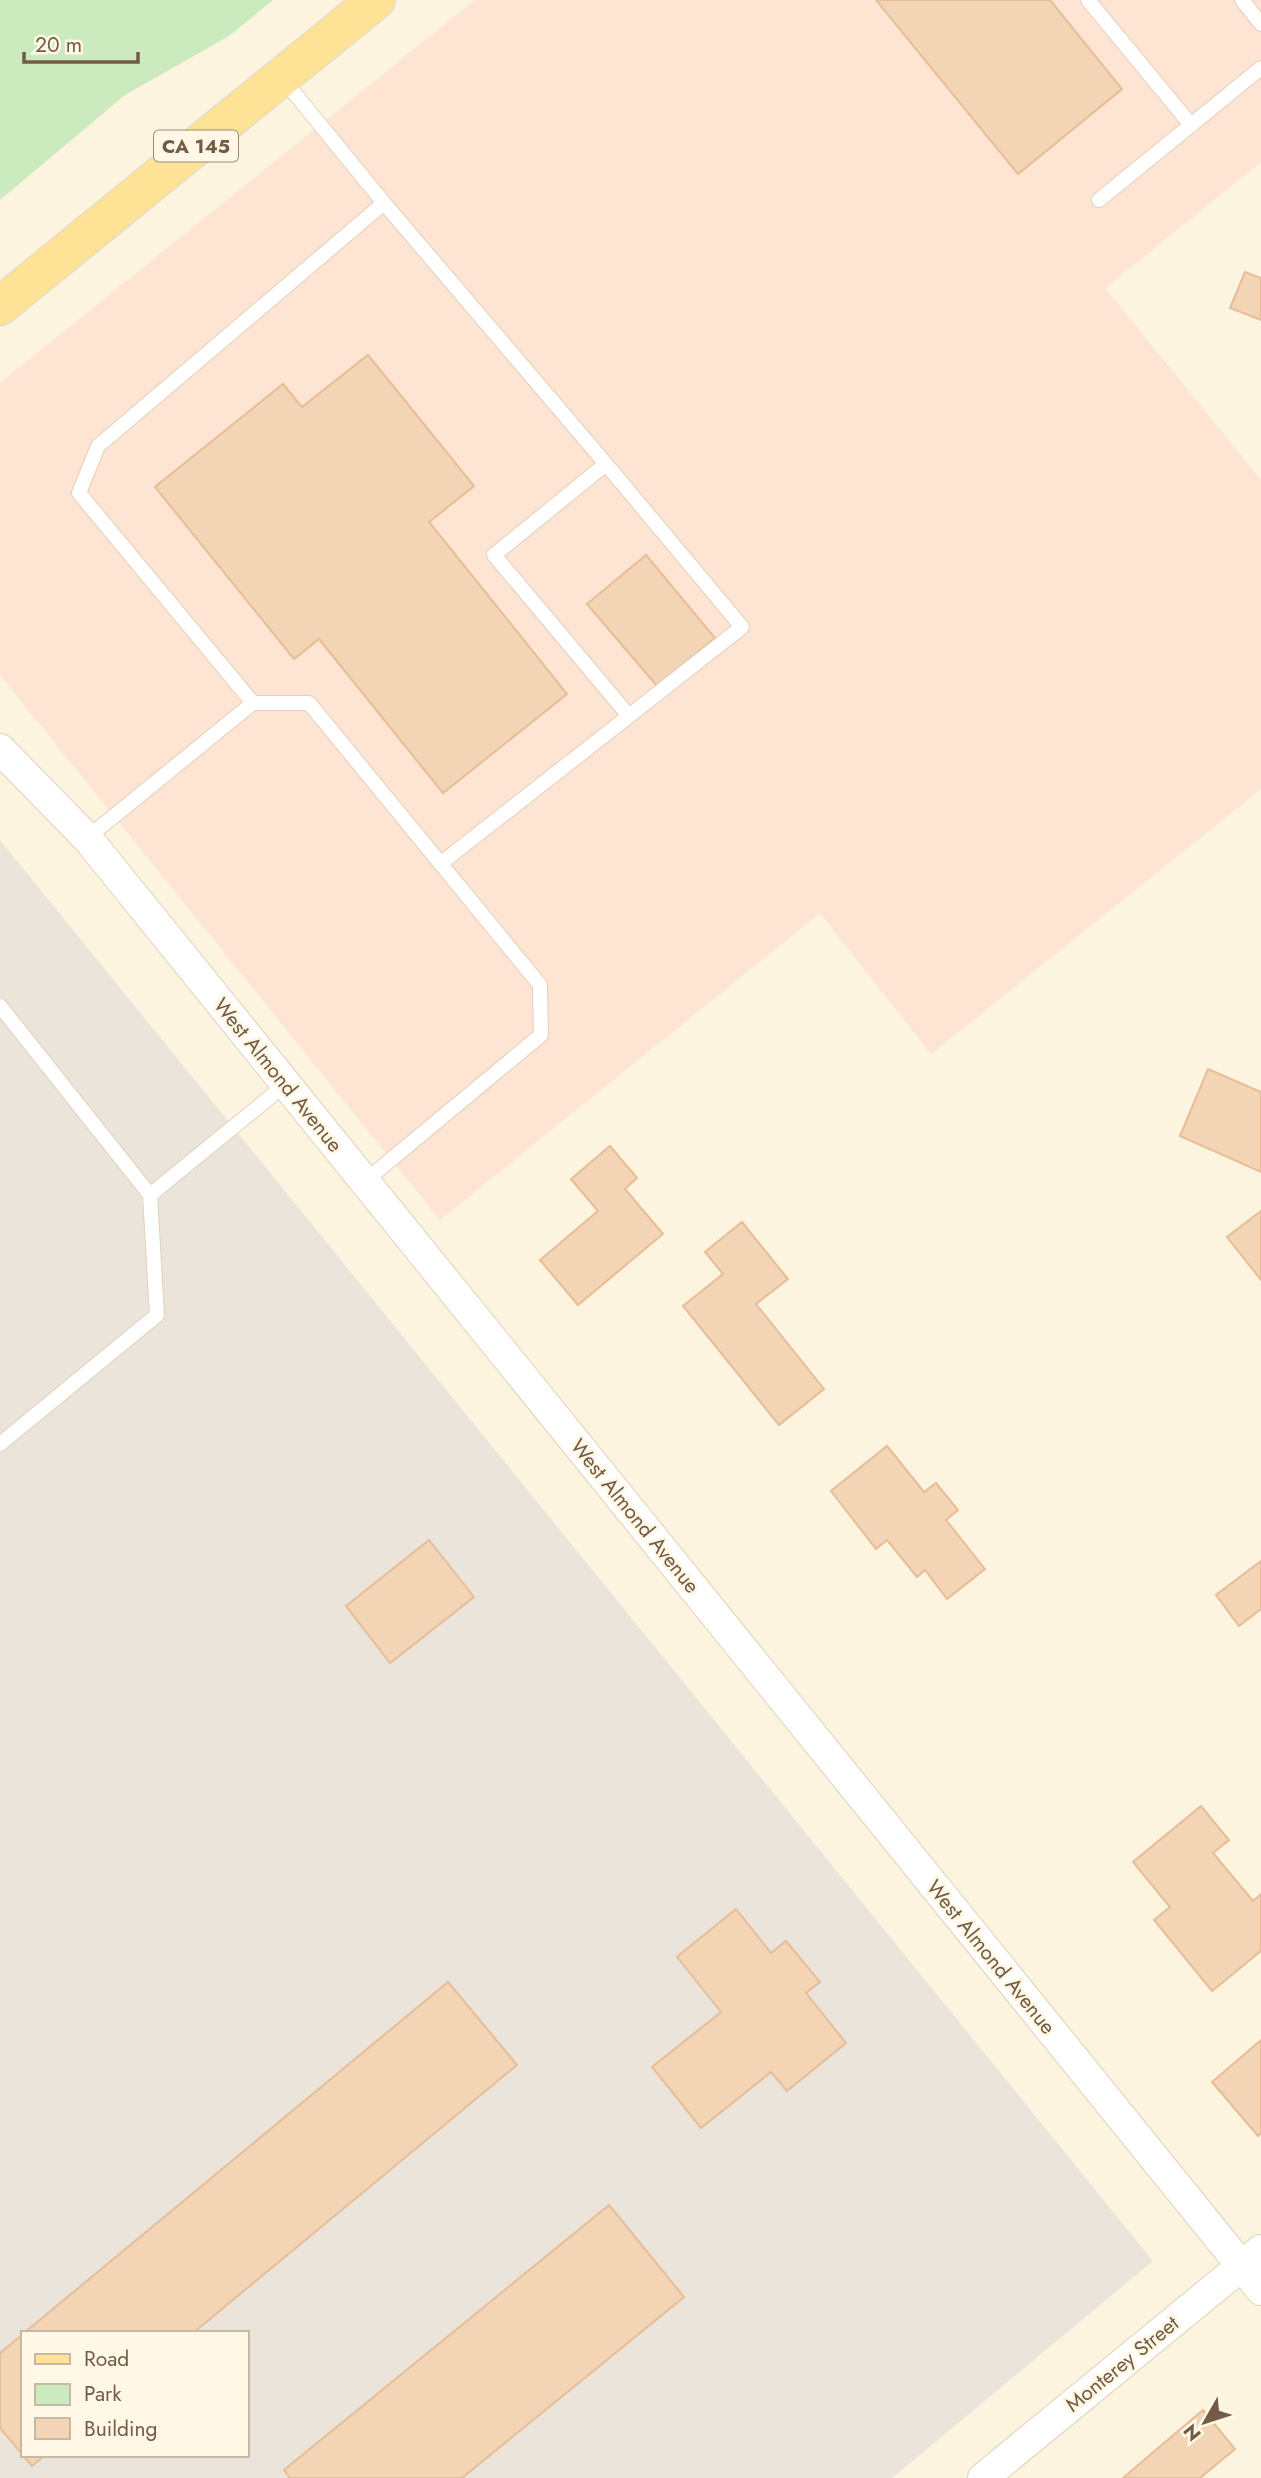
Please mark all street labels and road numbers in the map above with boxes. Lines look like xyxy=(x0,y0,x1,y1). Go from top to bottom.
road number: CA 145 xyxy=(154,130,238,162)
street label: West Almond Avenue xyxy=(206,991,350,1159)
street label: West Almond Avenue xyxy=(563,1432,707,1600)
street label: West Almond Avenue xyxy=(919,1873,1063,2041)
street label: Monterey Street xyxy=(1059,2309,1185,2419)

